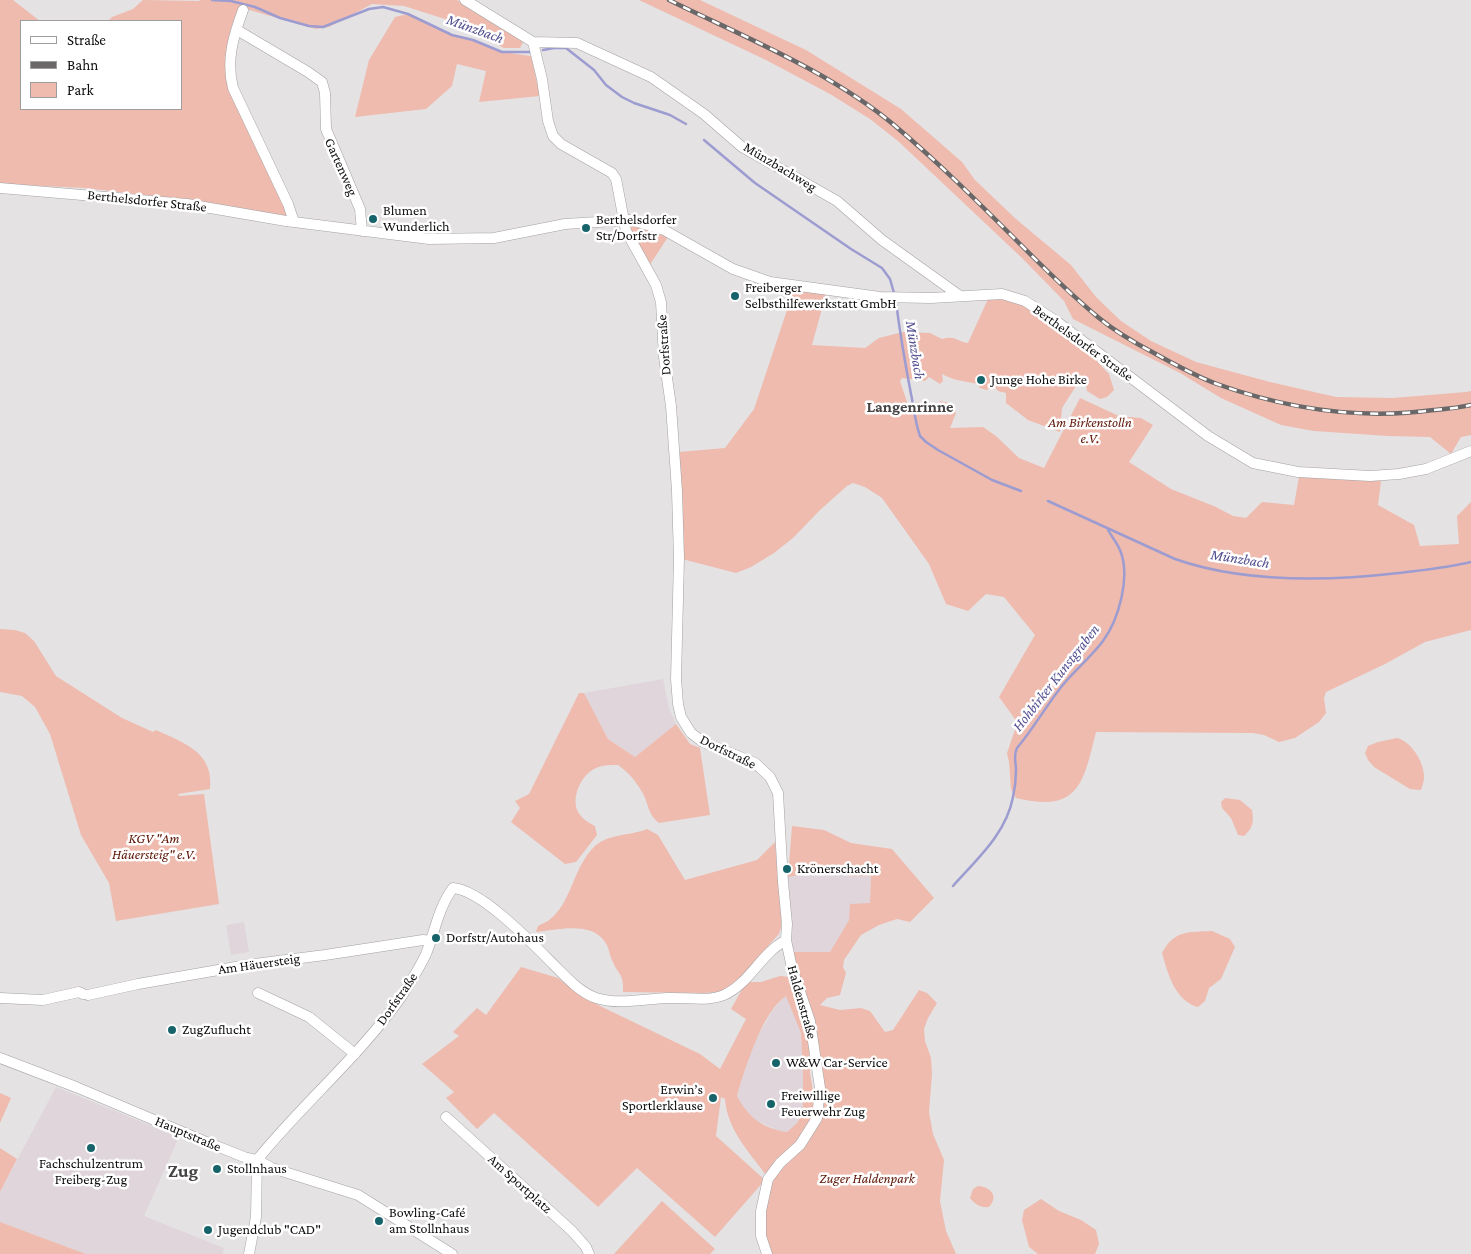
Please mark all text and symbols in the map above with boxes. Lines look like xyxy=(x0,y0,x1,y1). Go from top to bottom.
water label: Münzbach xyxy=(444,10,506,48)
legend xyxy=(20,20,182,110)
text: Straße xyxy=(67,32,106,48)
text: Bahn xyxy=(67,57,98,73)
text: Park xyxy=(67,82,94,98)
street label: Gartenweg xyxy=(321,135,361,199)
street label: Münzbachweg xyxy=(740,139,820,195)
street label: Berthelsdorfer Straße xyxy=(87,186,207,216)
place label: Blumen Wunderlich xyxy=(383,203,450,236)
place label: Berthelsdorfer Str/Dorfstr xyxy=(596,212,677,244)
marker: Blumen Wunderlich xyxy=(367,213,379,225)
marker: Berthelsdorfer Str/Dorfstr xyxy=(580,222,592,234)
place label: Freiberger Selbsthilfewerkstatt GmbH xyxy=(745,280,897,312)
marker: Freiberger Selbsthilfewerkstatt GmbH xyxy=(729,290,741,302)
street label: Berthelsdorfer Straße xyxy=(1030,301,1136,385)
street label: Dorfstraße xyxy=(654,314,674,376)
water label: Münzbach xyxy=(901,319,929,381)
place label: Junge Hohe Birke xyxy=(991,372,1087,388)
marker: Junge Hohe Birke xyxy=(975,374,987,386)
district label: Langenrinne xyxy=(866,397,954,417)
park label: Am Birkenstolln e.V. xyxy=(1048,415,1132,448)
water label: Münzbach xyxy=(1209,545,1271,573)
water label: Hohbirker Kunstgraben xyxy=(1009,621,1103,735)
street label: Dorfstraße xyxy=(697,731,759,773)
park label: KGV "Am Häuersteig" e.V. xyxy=(112,831,196,864)
place label: Krönerschacht xyxy=(797,861,878,877)
marker: Krönerschacht xyxy=(781,863,793,875)
place label: Dorfstr/Autohaus xyxy=(446,930,544,946)
marker: Dorfstr/Autohaus xyxy=(430,932,442,944)
street label: Am Häuersteig xyxy=(217,950,301,978)
street label: Haldenstraße xyxy=(783,963,821,1041)
street label: Dorfstraße xyxy=(373,969,421,1029)
place label: ZugZuflucht xyxy=(182,1022,251,1038)
marker: ZugZuflucht xyxy=(166,1024,178,1036)
place label: W&W Car-Service xyxy=(786,1055,888,1071)
marker: W&W Car-Service xyxy=(770,1057,782,1069)
place label: Erwin’s Sportlerklause xyxy=(622,1082,703,1114)
place label: Freiwillige Feuerwehr Zug xyxy=(781,1088,865,1120)
marker: Erwin’s Sportlerklause xyxy=(707,1092,719,1104)
marker: Freiwillige Feuerwehr Zug xyxy=(765,1098,777,1110)
street label: Hauptstraße xyxy=(152,1113,224,1155)
marker: Fachschulzentrum Freiberg-Zug xyxy=(85,1142,97,1154)
street label: Am Sportplatz xyxy=(485,1151,555,1217)
place label: Fachschulzentrum Freiberg-Zug xyxy=(39,1156,143,1188)
district label: Zug xyxy=(168,1160,198,1182)
place label: Stollnhaus xyxy=(227,1161,287,1177)
marker: Stollnhaus xyxy=(211,1163,223,1175)
park label: Zuger Haldenpark xyxy=(819,1171,915,1187)
place label: Bowling-Café am Stollnhaus xyxy=(389,1205,469,1238)
marker: Bowling-Café am Stollnhaus xyxy=(373,1215,385,1227)
place label: Jugendclub "CAD" xyxy=(218,1222,321,1238)
marker: Jugendclub "CAD" xyxy=(202,1224,214,1236)

